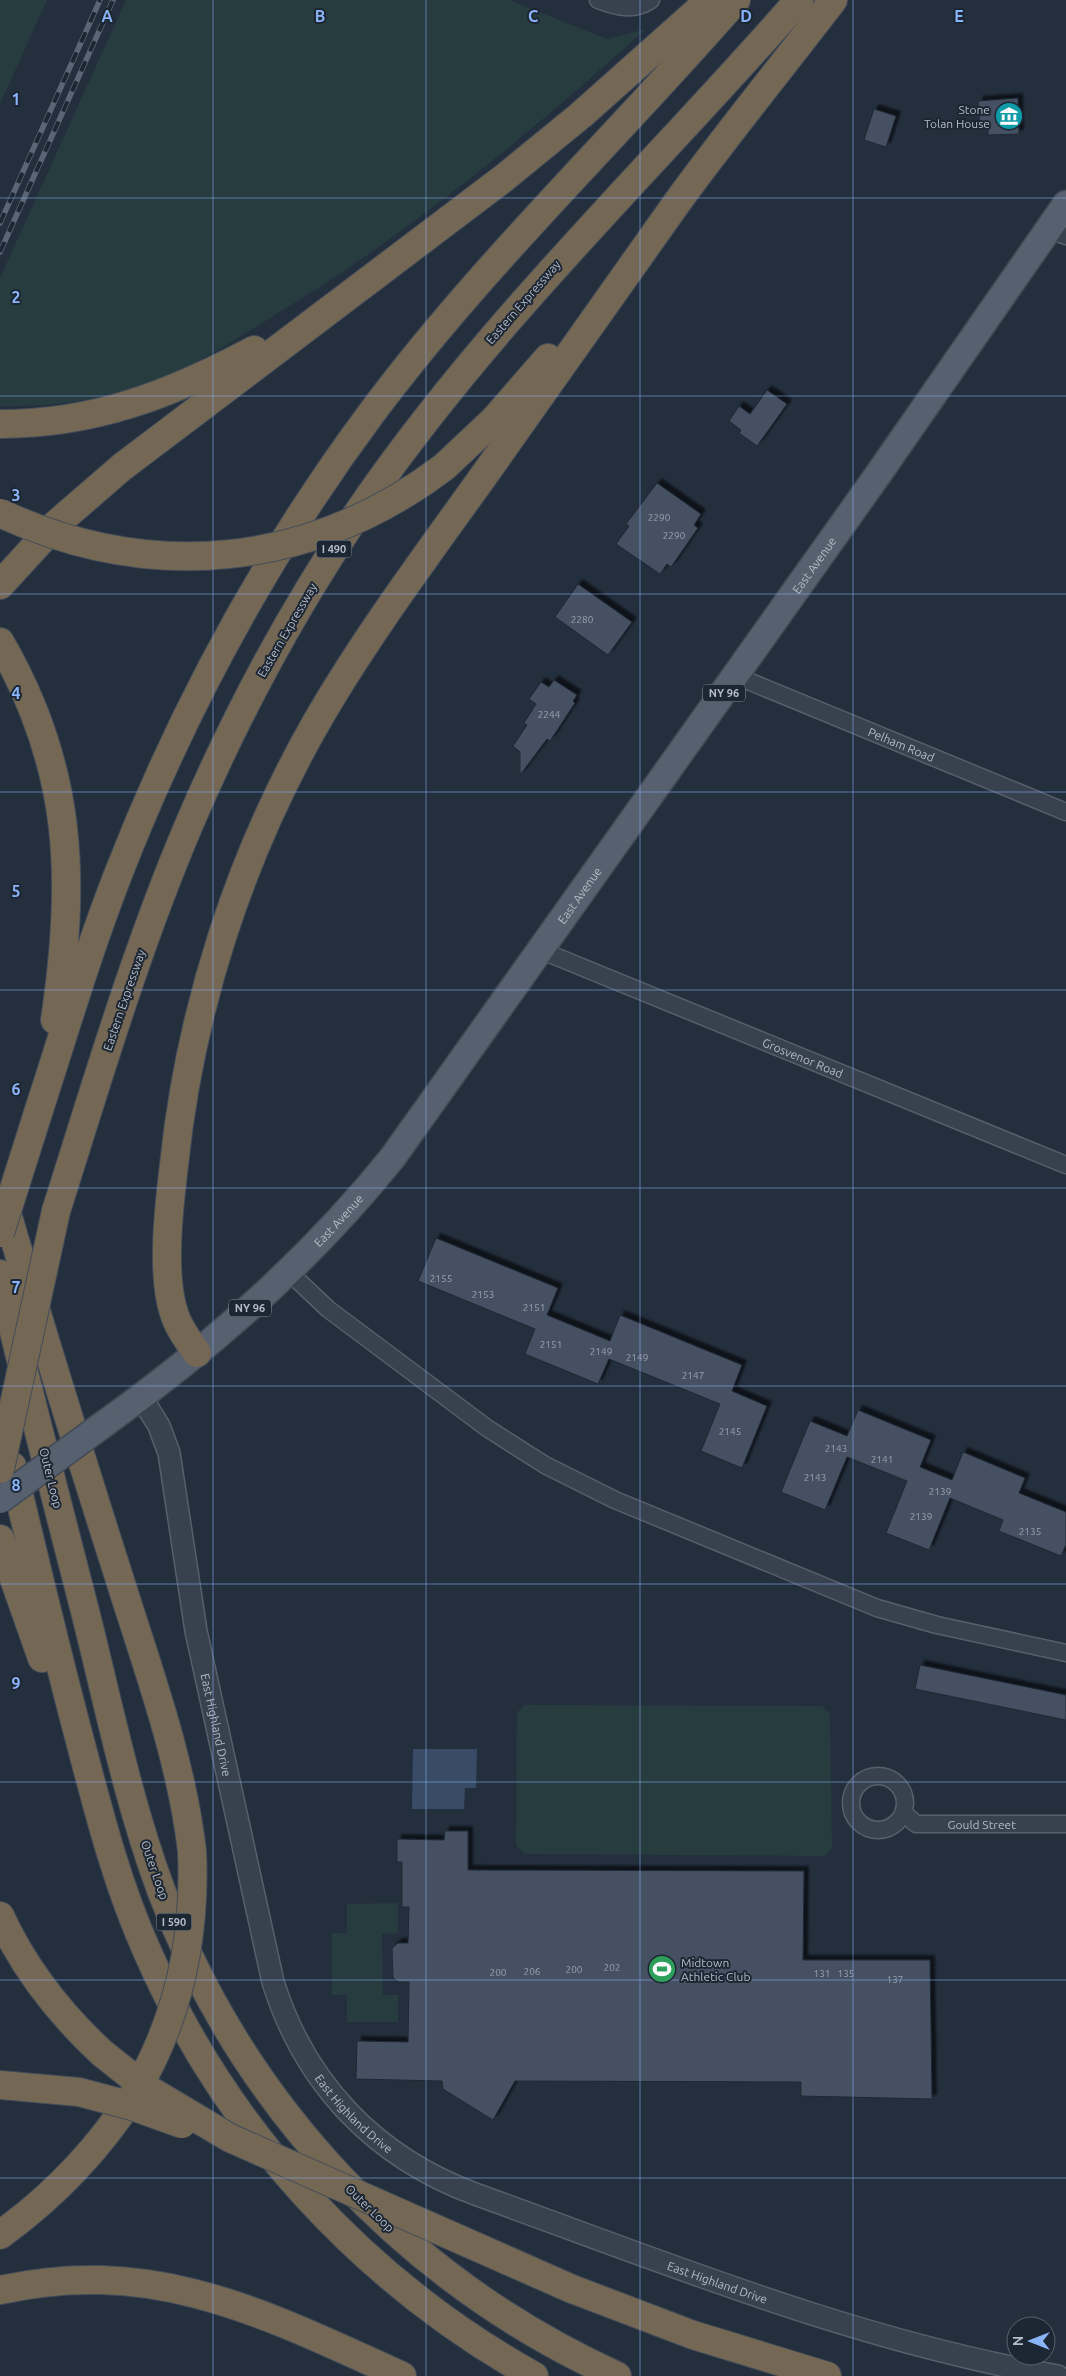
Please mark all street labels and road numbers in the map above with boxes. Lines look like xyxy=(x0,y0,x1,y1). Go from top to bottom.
street label: Eastern Expressway xyxy=(483,257,563,346)
street label: East Avenue xyxy=(789,534,838,596)
road number: I 490 xyxy=(316,540,352,558)
street label: Eastern Expressway xyxy=(255,581,319,679)
road number: NY 96 xyxy=(703,684,745,701)
street label: Pelham Road xyxy=(866,725,937,764)
street label: East Avenue xyxy=(555,864,604,926)
street label: Eastern Expressway xyxy=(101,947,148,1052)
street label: Grosvenor Road xyxy=(761,1035,845,1080)
street label: East Avenue xyxy=(311,1192,365,1249)
road number: NY 96 xyxy=(229,1300,271,1316)
street label: Outer Loop xyxy=(37,1446,65,1510)
street label: East Highland Drive xyxy=(199,1672,234,1778)
street label: Gould Street xyxy=(948,1818,1016,1831)
street label: Outer Loop xyxy=(139,1839,171,1901)
road number: I 590 xyxy=(156,1914,192,1930)
street label: East Highland Drive xyxy=(313,2072,395,2155)
street label: Outer Loop xyxy=(343,2182,397,2234)
street label: East Highland Drive xyxy=(666,2258,769,2305)

